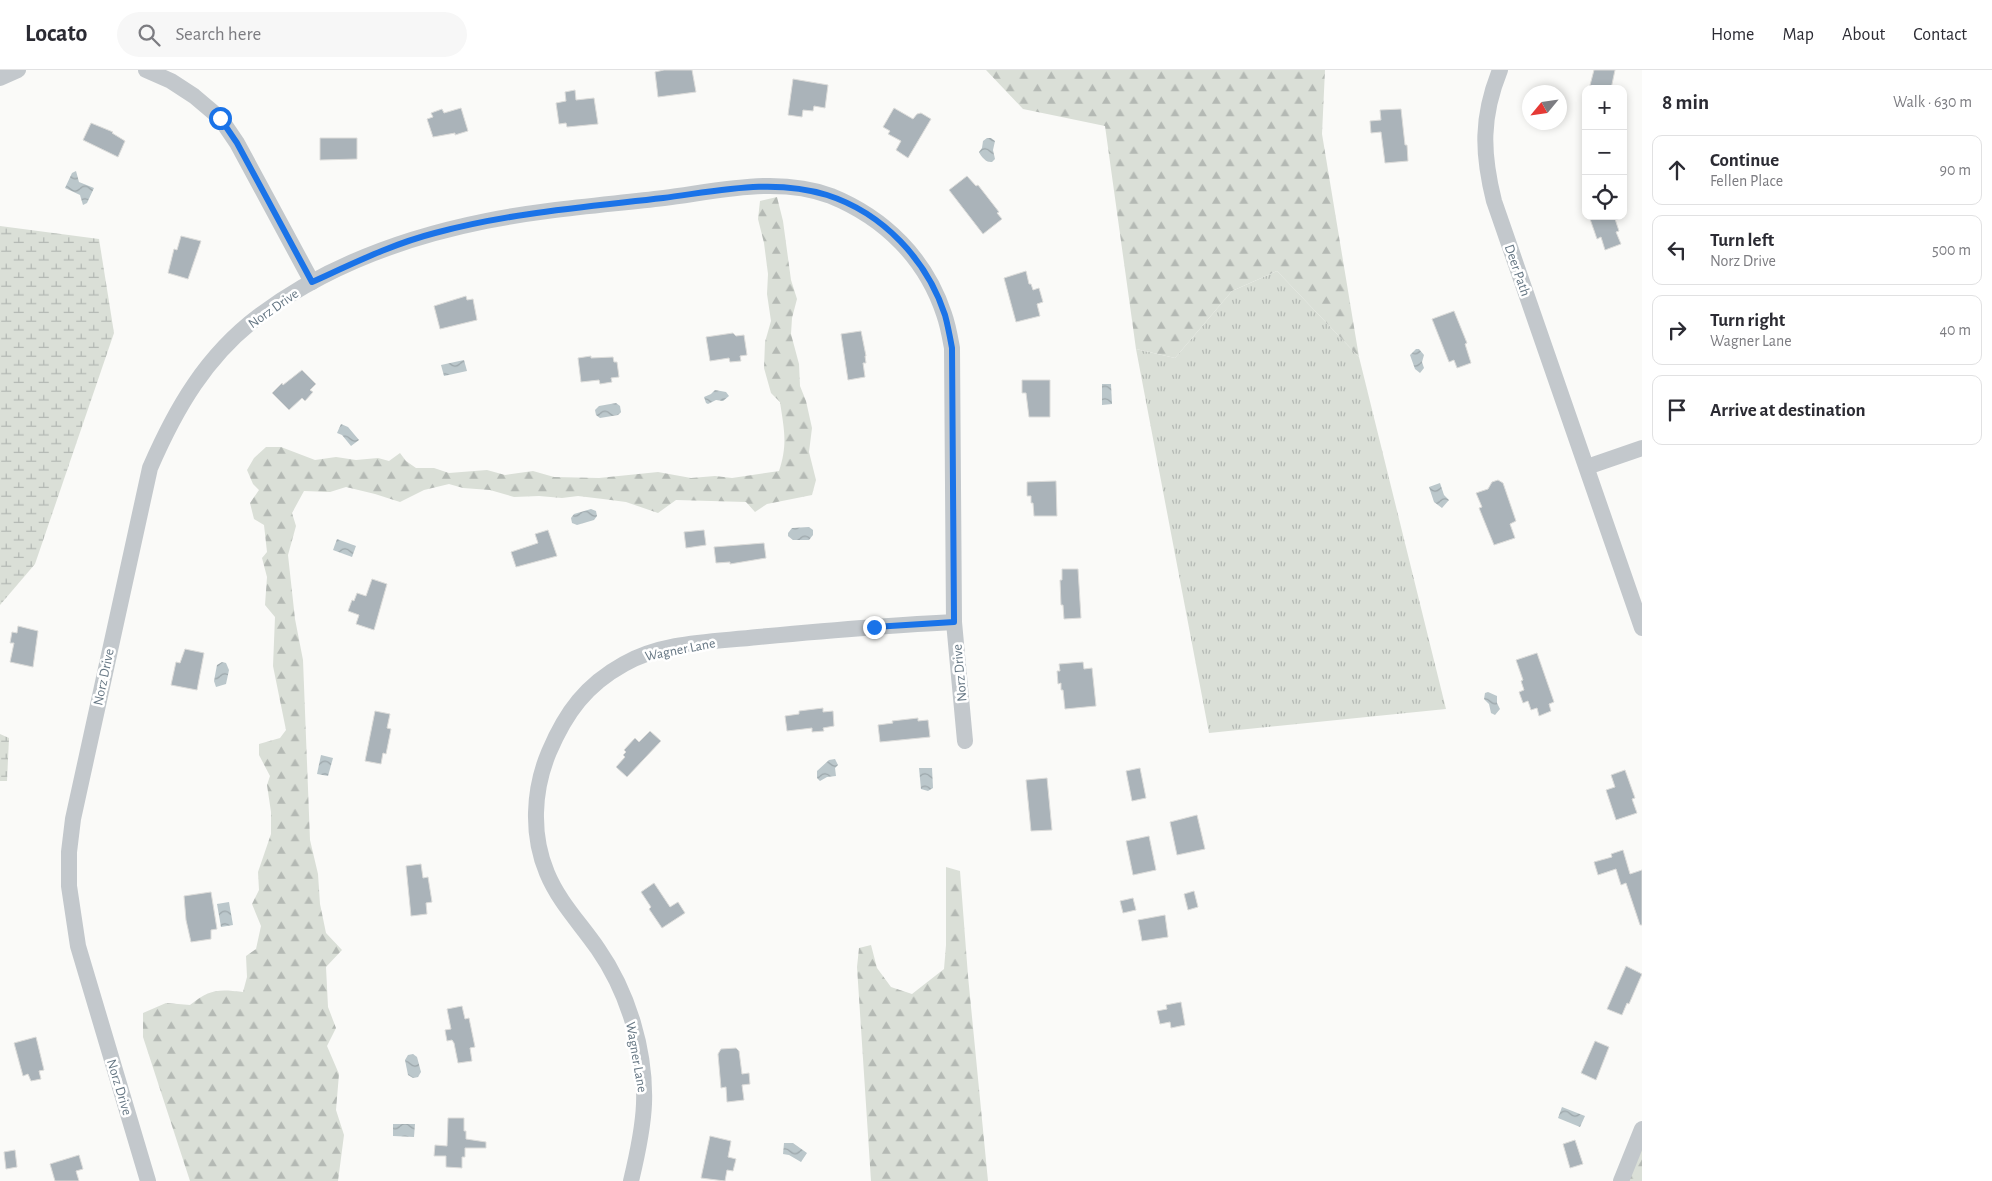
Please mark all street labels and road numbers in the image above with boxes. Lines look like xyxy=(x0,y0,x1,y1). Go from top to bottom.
street label: Deer Path xyxy=(1502,243,1532,298)
street label: Norz Drive xyxy=(246,287,301,331)
street label: Wagner Lane xyxy=(644,636,717,664)
street label: Norz Drive xyxy=(951,644,969,702)
street label: Norz Drive xyxy=(91,648,117,707)
street label: Wagner Lane xyxy=(623,1021,649,1094)
street label: Norz Drive xyxy=(104,1058,134,1117)

